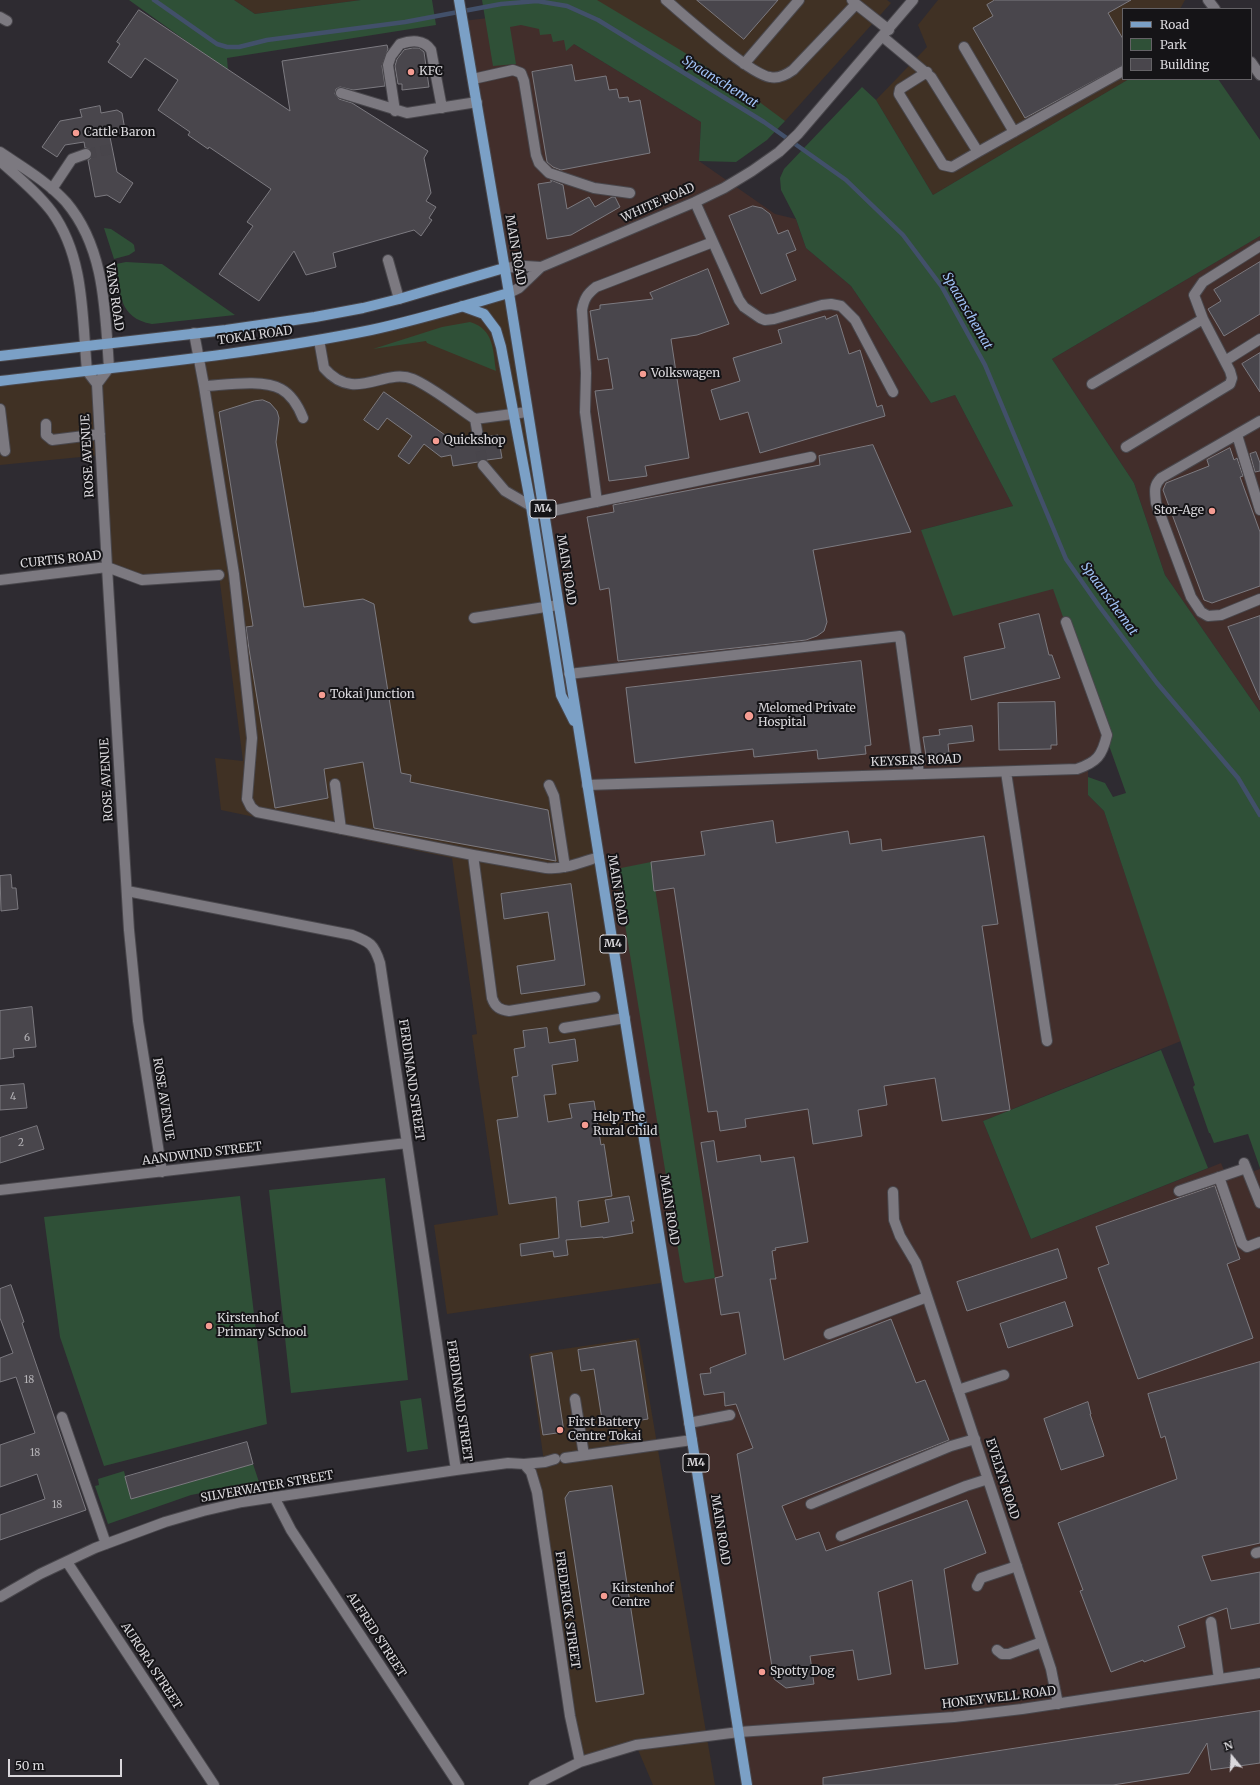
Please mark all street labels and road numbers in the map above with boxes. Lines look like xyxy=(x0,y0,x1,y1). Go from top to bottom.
street label: WHITE ROAD xyxy=(619,180,697,226)
street label: MAIN ROAD xyxy=(502,214,528,286)
street label: VANS ROAD xyxy=(102,262,126,332)
street label: TOKAI ROAD xyxy=(217,324,293,348)
street label: ROSE AVENUE xyxy=(79,414,97,498)
road number: M4 xyxy=(530,500,556,518)
street label: MAIN ROAD xyxy=(553,534,579,606)
street label: CURTIS ROAD xyxy=(20,549,102,571)
street label: ROSE AVENUE xyxy=(98,738,116,822)
street label: KEYSERS ROAD xyxy=(870,752,962,770)
street label: MAIN ROAD xyxy=(604,854,630,926)
road number: M4 xyxy=(600,935,626,953)
street label: FERDINAND STREET xyxy=(395,1018,427,1142)
street label: ROSE AVENUE xyxy=(149,1057,177,1141)
street label: AANDWIND STREET xyxy=(141,1139,263,1169)
street label: MAIN ROAD xyxy=(656,1174,682,1246)
street label: FERDINAND STREET xyxy=(443,1339,475,1463)
street label: EVELYN ROAD xyxy=(982,1437,1022,1521)
road number: M4 xyxy=(683,1454,709,1472)
street label: SILVERWATER STREET xyxy=(199,1468,335,1506)
street label: MAIN ROAD xyxy=(707,1494,733,1566)
street label: FREDERICK STREET xyxy=(552,1550,582,1670)
street label: ALFRED STREET xyxy=(343,1590,409,1680)
street label: AURORA STREET xyxy=(118,1620,184,1712)
street label: HONEYWELL ROAD xyxy=(941,1684,1057,1712)

